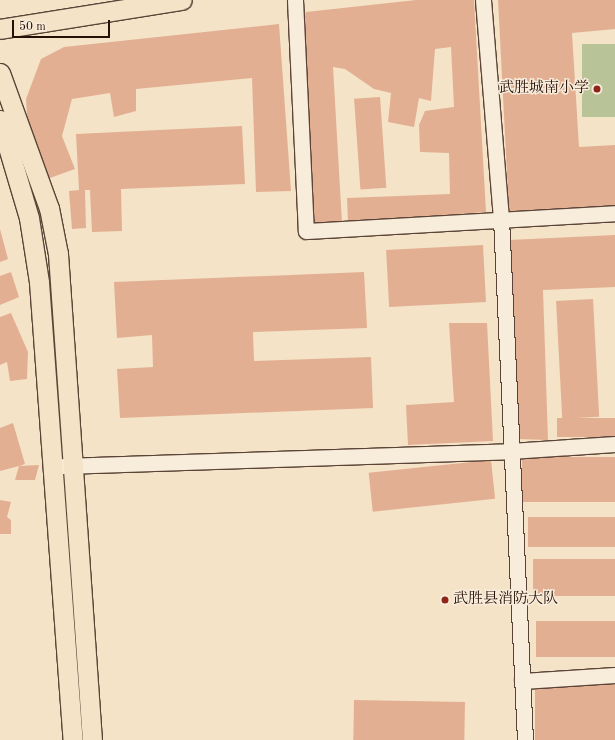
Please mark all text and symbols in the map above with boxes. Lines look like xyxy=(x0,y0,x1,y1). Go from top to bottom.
scale bar xyxy=(14,12,112,38)
text: 50 m xyxy=(19,21,46,33)
place label: 武胜城南小学 xyxy=(499,80,589,98)
marker: 武胜城南小学 xyxy=(592,84,602,94)
place label: 武胜县消防大队 xyxy=(453,591,558,609)
marker: 武胜县消防大队 xyxy=(440,595,450,605)

